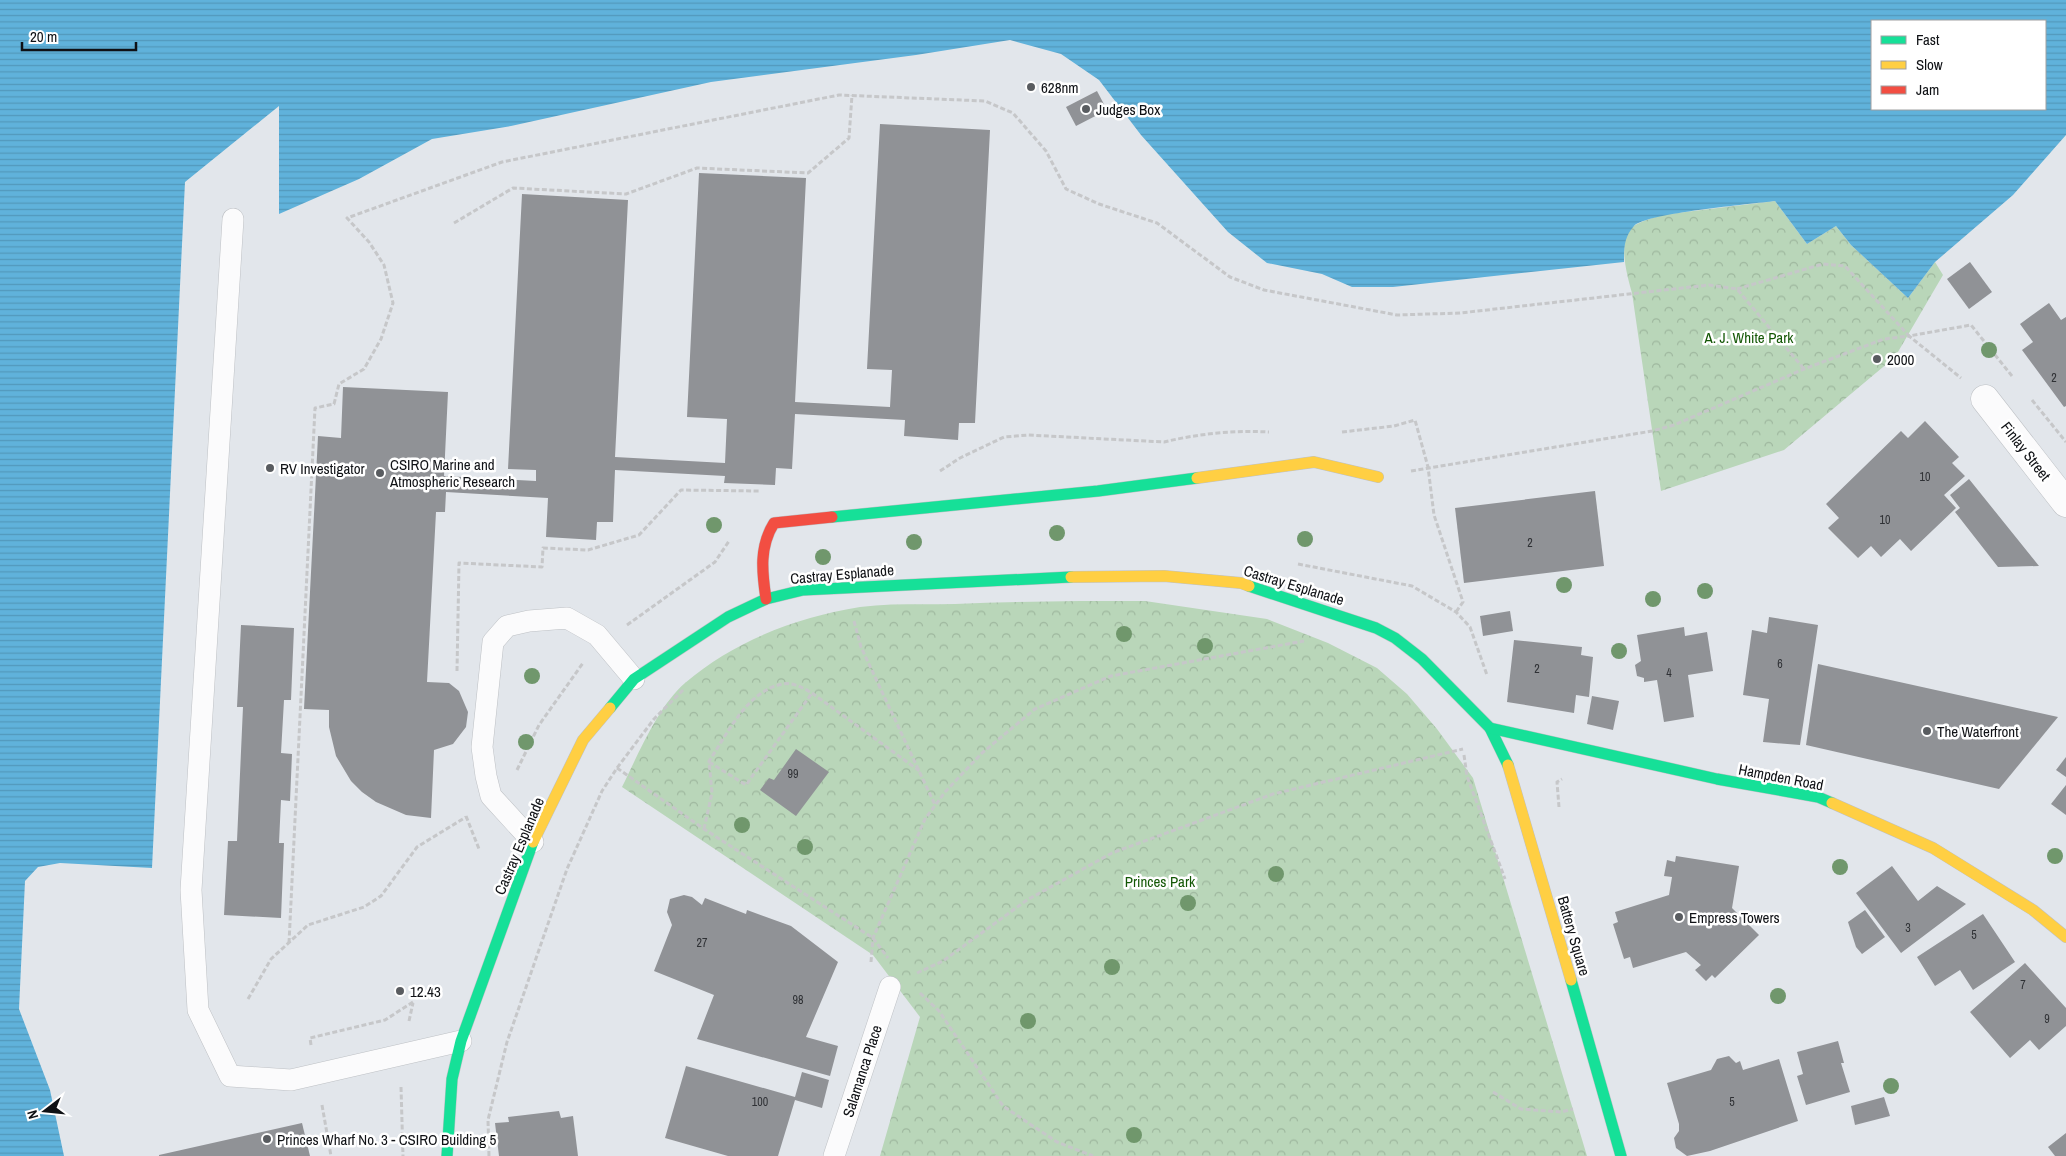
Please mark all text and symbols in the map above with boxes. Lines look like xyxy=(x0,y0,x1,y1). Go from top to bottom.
scale bar xyxy=(22,20,136,52)
legend xyxy=(1871,20,2046,110)
text: 20 m xyxy=(30,26,57,47)
text: Fast xyxy=(1916,29,1940,50)
text: Slow xyxy=(1916,54,1943,75)
place label: 628nm xyxy=(1041,77,1079,98)
text: Jam xyxy=(1916,79,1939,100)
marker: 628nm xyxy=(1025,81,1037,93)
place label: Judges Box xyxy=(1096,99,1161,120)
marker: Judges Box xyxy=(1080,103,1092,115)
park label: A. J. White Park xyxy=(1704,327,1794,348)
place label: 2000 xyxy=(1887,349,1915,370)
marker: 2000 xyxy=(1871,353,1883,365)
house number: 2 xyxy=(2051,370,2057,386)
street label: Finlay Street xyxy=(1996,417,2056,485)
place label: CSIRO Marine and Atmospheric Research xyxy=(389,454,515,492)
place label: RV Investigator xyxy=(280,458,365,479)
marker: RV Investigator xyxy=(264,462,276,474)
marker: CSIRO Marine and Atmospheric Research xyxy=(374,467,386,479)
house number: 10 xyxy=(1920,469,1930,485)
house number: 10 xyxy=(1880,512,1890,528)
house number: 2 xyxy=(1527,535,1533,551)
street label: Castray Esplanade xyxy=(789,559,895,589)
street label: Castray Esplanade xyxy=(1241,560,1347,610)
house number: 6 xyxy=(1777,656,1783,672)
house number: 2 xyxy=(1534,661,1540,677)
house number: 4 xyxy=(1666,665,1672,681)
place label: The Waterfront xyxy=(1937,721,2019,742)
marker: The Waterfront xyxy=(1921,725,1933,737)
street label: Hampden Road xyxy=(1737,758,1825,796)
house number: 99 xyxy=(788,766,798,782)
street label: Castray Esplanade xyxy=(489,794,549,898)
park label: Princes Park xyxy=(1125,871,1196,892)
street label: Battery Square xyxy=(1553,894,1595,978)
place label: Empress Towers xyxy=(1689,907,1780,928)
marker: Empress Towers xyxy=(1673,911,1685,923)
house number: 3 xyxy=(1905,920,1911,936)
house number: 5 xyxy=(1971,927,1977,943)
house number: 27 xyxy=(697,935,708,951)
house number: 7 xyxy=(2020,977,2026,993)
place label: 12.43 xyxy=(410,981,441,1002)
marker: 12.43 xyxy=(394,985,406,997)
house number: 98 xyxy=(793,992,803,1008)
house number: 9 xyxy=(2044,1011,2050,1027)
street label: Salamanca Place xyxy=(837,1022,887,1120)
north arrow xyxy=(20,1086,70,1136)
house number: 100 xyxy=(752,1094,768,1110)
house number: 5 xyxy=(1729,1094,1735,1110)
text: N xyxy=(23,1108,42,1121)
place label: Princes Wharf No. 3 - CSIRO Building 5 xyxy=(277,1129,497,1150)
marker: Princes Wharf No. 3 - CSIRO Building 5 xyxy=(261,1133,273,1145)

